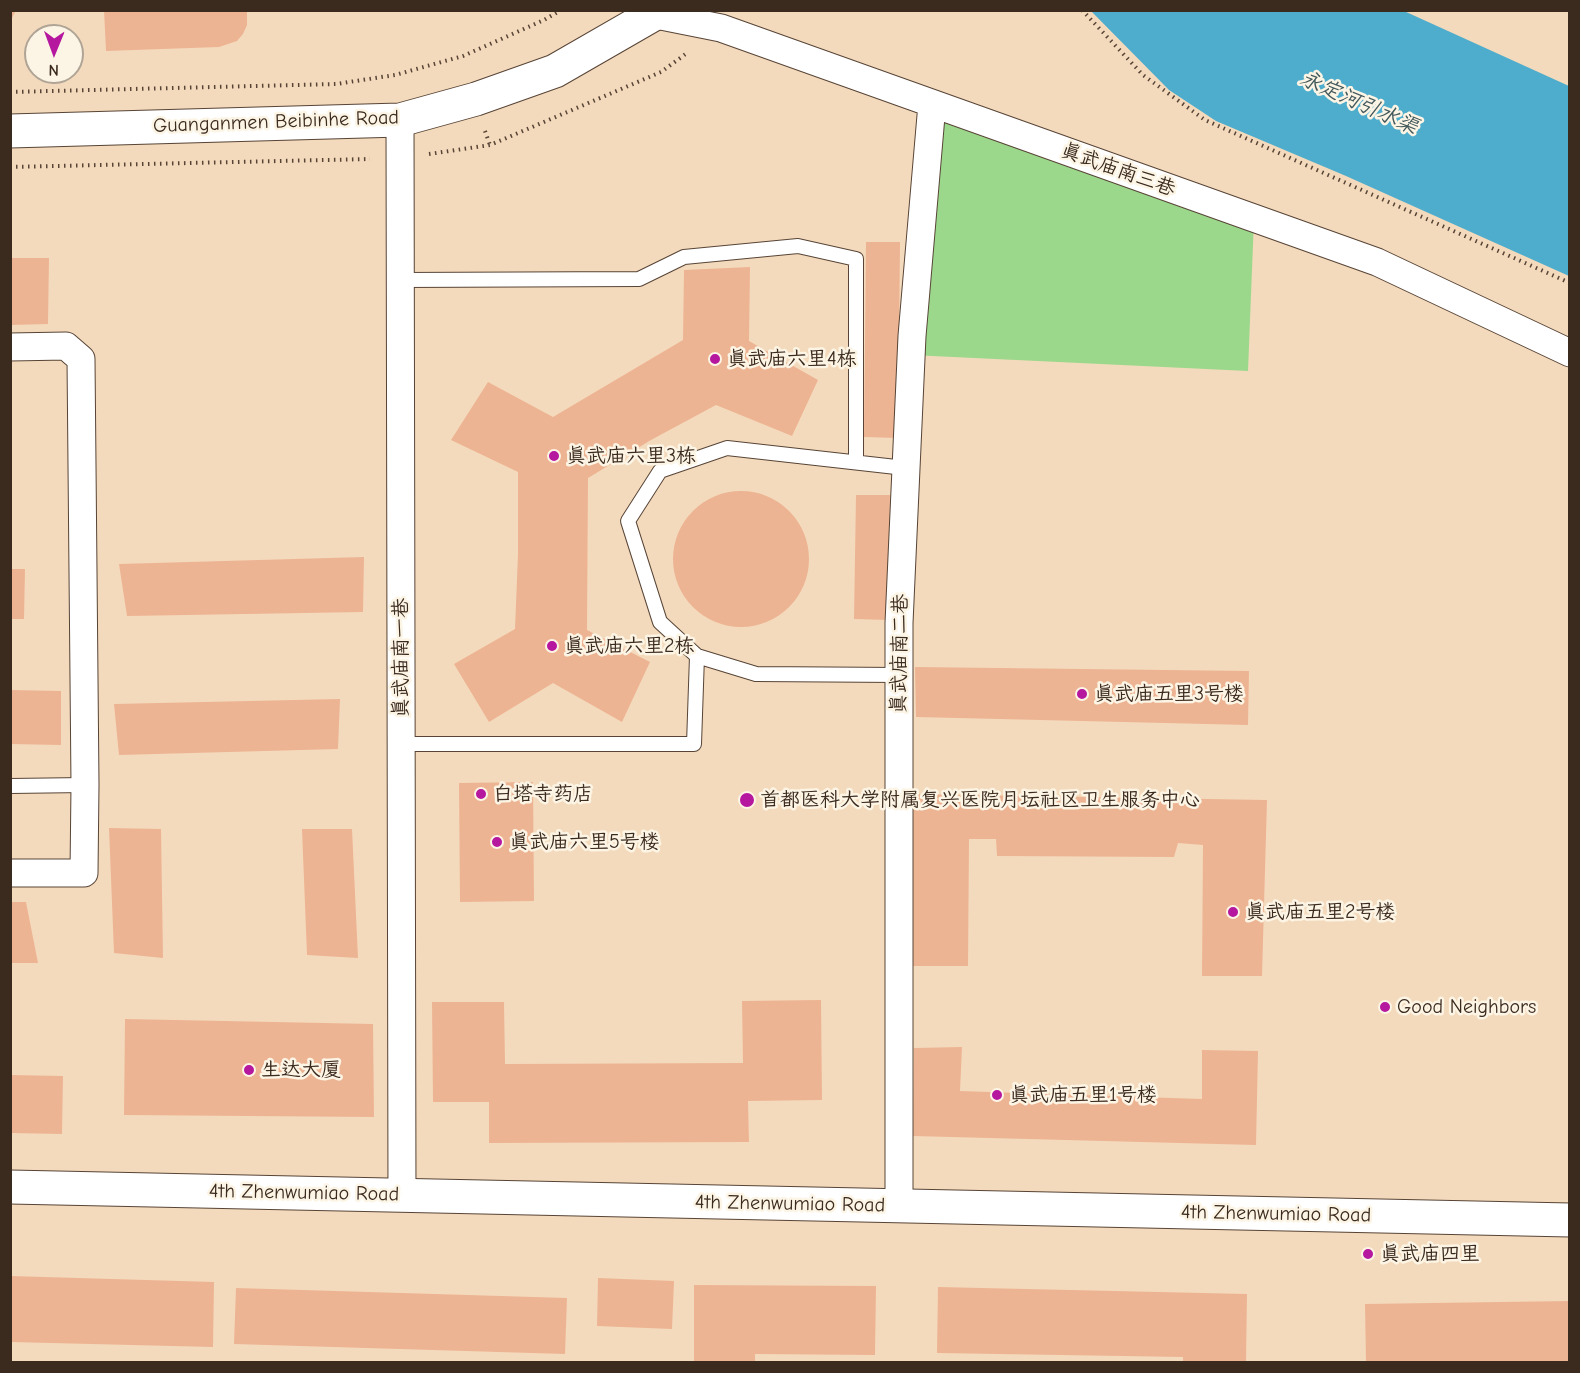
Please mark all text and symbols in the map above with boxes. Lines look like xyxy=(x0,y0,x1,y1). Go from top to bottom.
north arrow xyxy=(24,24,84,84)
text: N xyxy=(48,61,59,79)
water label: 永定河引水渠 xyxy=(1296,66,1422,140)
street label: Guanganmen Beibinhe Road xyxy=(153,106,399,138)
street label: 真武庙南三巷 xyxy=(1058,138,1178,202)
place label: 真武庙六里4栋 xyxy=(727,347,857,371)
marker: 真武庙六里4栋 xyxy=(708,352,722,366)
place label: 真武庙六里3栋 xyxy=(566,444,696,468)
marker: 真武庙六里3栋 xyxy=(547,449,561,463)
street label: 真武庙南二巷 xyxy=(887,594,913,714)
street label: 真武庙南一巷 xyxy=(389,598,413,718)
place label: 真武庙六里2栋 xyxy=(564,634,694,658)
marker: 真武庙六里2栋 xyxy=(545,639,559,653)
place label: 真武庙五里3号楼 xyxy=(1094,682,1244,706)
marker: 真武庙五里3号楼 xyxy=(1075,687,1089,701)
place label: 白塔寺药店 xyxy=(493,782,593,806)
marker: 白塔寺药店 xyxy=(474,787,488,801)
place label: 首都医科大学附属复兴医院月坛社区卫生服务中心 xyxy=(760,788,1200,812)
marker: 首都医科大学附属复兴医院月坛社区卫生服务中心 xyxy=(738,791,756,809)
place label: 真武庙六里5号楼 xyxy=(509,830,660,854)
marker: 真武庙六里5号楼 xyxy=(490,835,504,849)
place label: 真武庙五里2号楼 xyxy=(1245,900,1395,924)
marker: 真武庙五里2号楼 xyxy=(1226,905,1240,919)
place label: Good Neighbors xyxy=(1397,995,1536,1019)
marker: Good Neighbors xyxy=(1378,1000,1392,1014)
place label: 生达大厦 xyxy=(261,1058,341,1082)
marker: 生达大厦 xyxy=(242,1063,256,1077)
place label: 真武庙五里1号楼 xyxy=(1009,1083,1157,1107)
marker: 真武庙五里1号楼 xyxy=(990,1088,1004,1102)
street label: 4th Zhenwumiao Road xyxy=(209,1179,399,1207)
street label: 4th Zhenwumiao Road xyxy=(695,1190,885,1218)
street label: 4th Zhenwumiao Road xyxy=(1181,1200,1371,1228)
place label: 真武庙四里 xyxy=(1380,1242,1480,1266)
marker: 真武庙四里 xyxy=(1361,1247,1375,1261)

